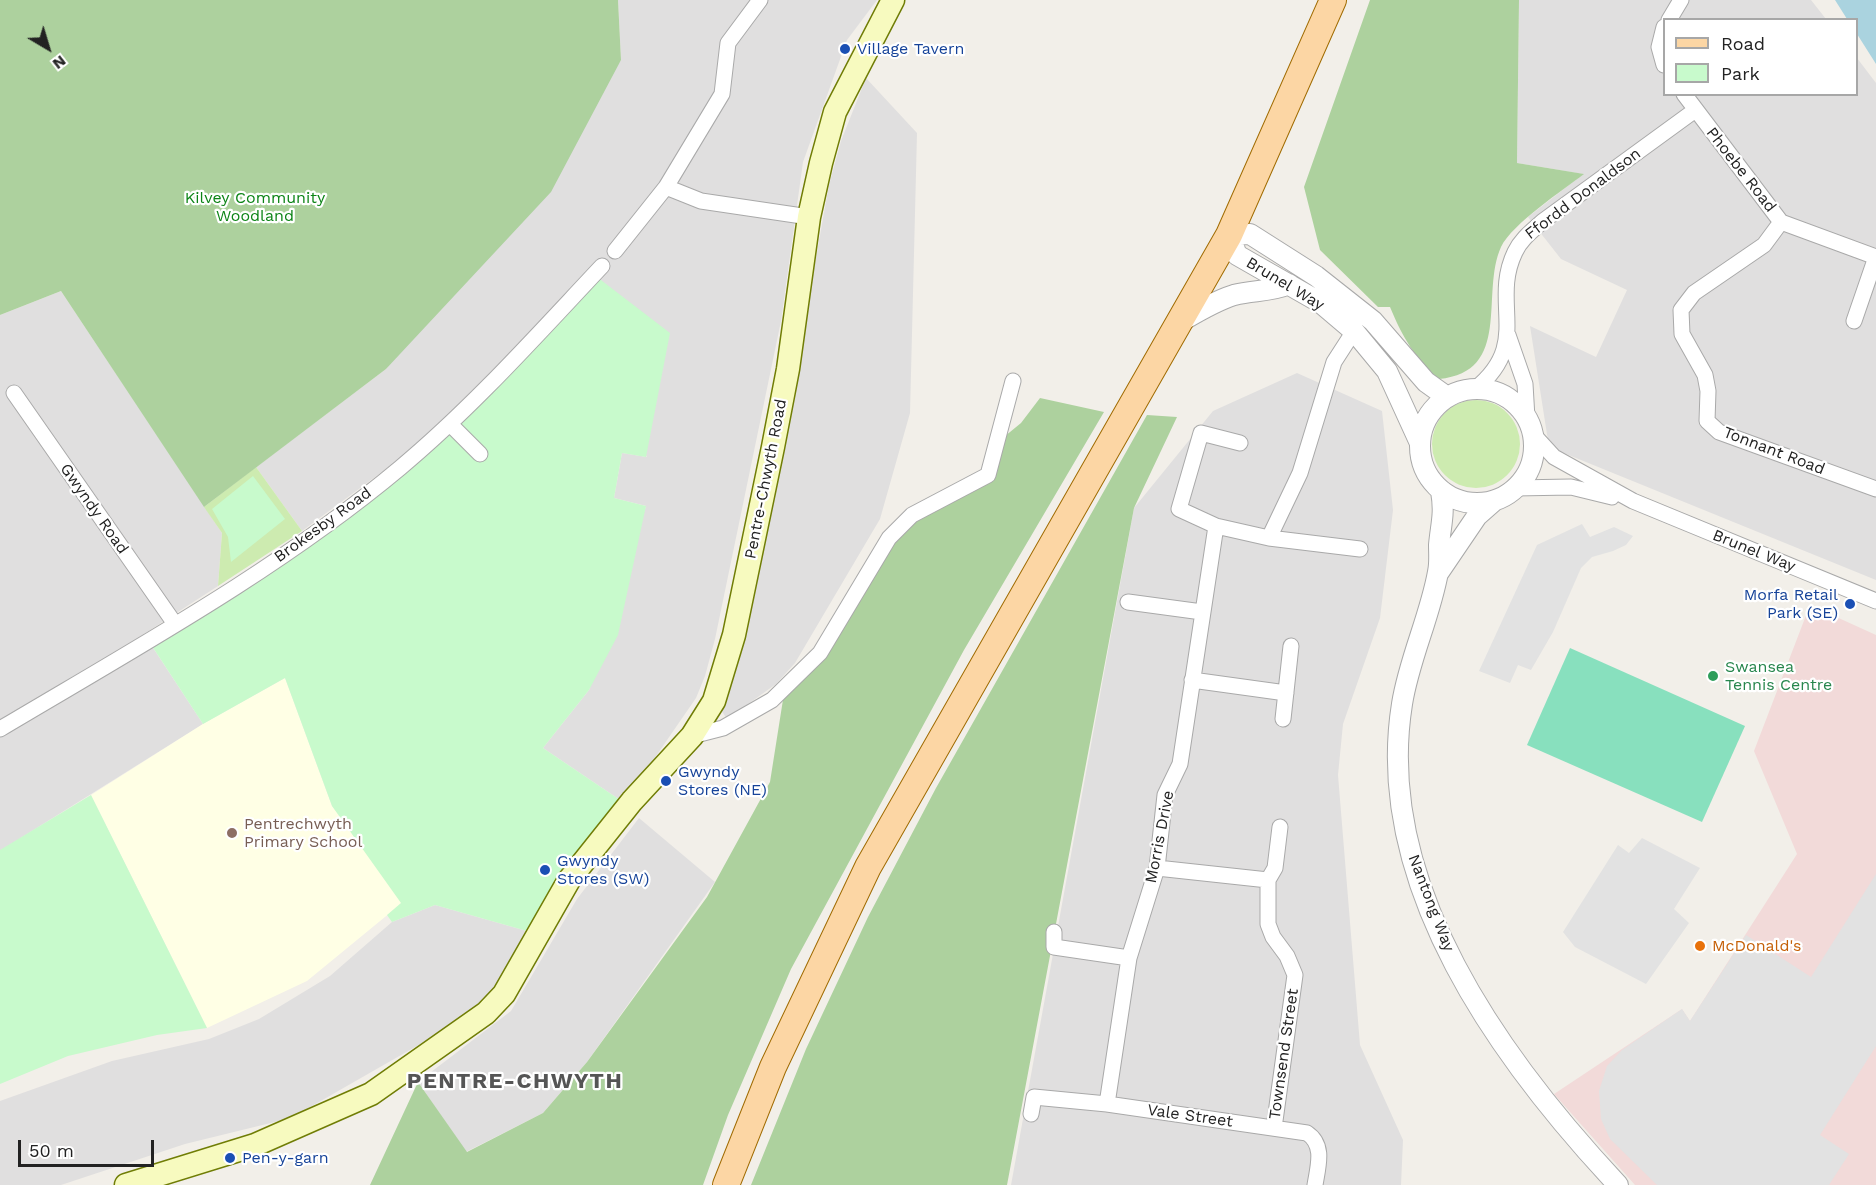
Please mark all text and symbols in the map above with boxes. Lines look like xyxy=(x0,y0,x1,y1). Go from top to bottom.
north arrow xyxy=(18,18,78,78)
legend xyxy=(1663,18,1858,96)
text: Road xyxy=(1721,33,1765,54)
place label: Village Tavern xyxy=(857,39,964,59)
marker: Village Tavern xyxy=(838,42,852,56)
text: N xyxy=(49,51,70,74)
text: Park xyxy=(1721,63,1760,84)
street label: Phoebe Road xyxy=(1702,124,1780,216)
street label: Ffordd Donaldson xyxy=(1521,144,1645,244)
park label: Kilvey Community Woodland xyxy=(185,188,325,226)
street label: Brunel Way xyxy=(1242,253,1328,315)
street label: Pentre-Chwyth Road xyxy=(741,397,791,561)
street label: Tonnant Road xyxy=(1720,423,1828,479)
street label: Gwyndy Road xyxy=(56,460,132,558)
street label: Brokesby Road xyxy=(271,483,375,567)
street label: Brunel Way xyxy=(1710,526,1798,576)
place label: Morfa Retail Park (SE) xyxy=(1744,585,1838,623)
marker: Morfa Retail Park (SE) xyxy=(1843,597,1857,611)
place label: Swansea Tennis Centre xyxy=(1725,657,1832,695)
marker: Swansea Tennis Centre xyxy=(1706,669,1720,683)
place label: Gwyndy Stores (NE) xyxy=(678,762,767,800)
marker: Gwyndy Stores (NE) xyxy=(659,774,673,788)
street label: Morris Drive xyxy=(1142,789,1178,885)
place label: Pentrechwyth Primary School xyxy=(244,814,362,852)
marker: Pentrechwyth Primary School xyxy=(225,826,239,840)
place label: Gwyndy Stores (SW) xyxy=(557,851,649,889)
street label: Nantong Way xyxy=(1404,852,1458,954)
marker: Gwyndy Stores (SW) xyxy=(538,863,552,877)
place label: McDonald's xyxy=(1712,936,1801,956)
marker: McDonald's xyxy=(1693,939,1707,953)
street label: Townsend Street xyxy=(1265,987,1303,1121)
district label: PENTRE-CHWYTH xyxy=(407,1069,623,1095)
street label: Vale Street xyxy=(1146,1100,1234,1132)
scale bar xyxy=(21,1128,158,1166)
text: 50 m xyxy=(29,1140,74,1161)
place label: Pen-y-garn xyxy=(242,1148,329,1168)
marker: Pen-y-garn xyxy=(223,1151,237,1165)

